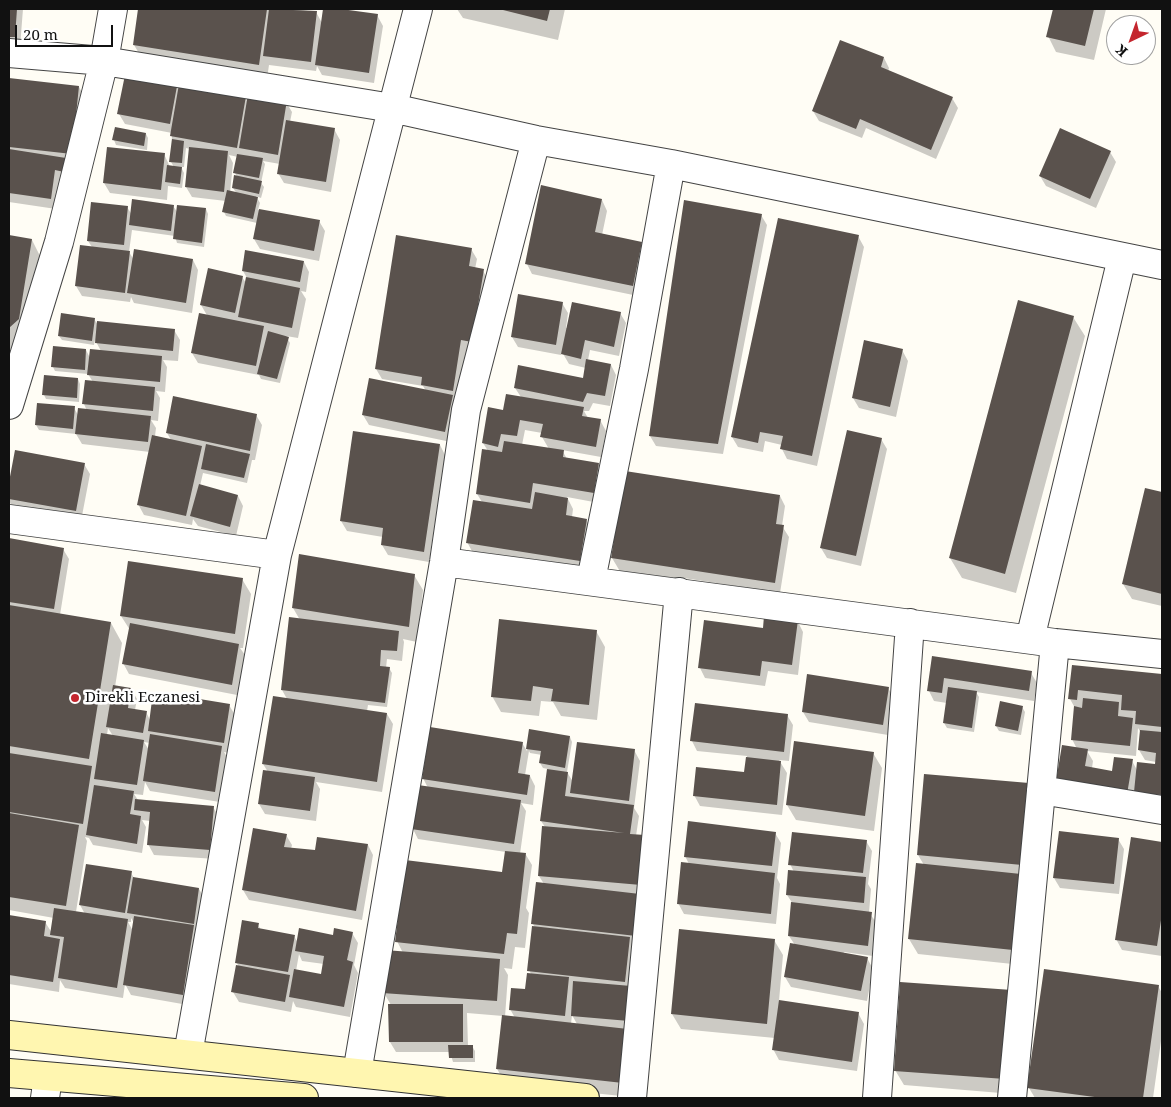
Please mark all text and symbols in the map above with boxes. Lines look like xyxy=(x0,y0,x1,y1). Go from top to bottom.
scale bar xyxy=(18,15,115,47)
north arrow xyxy=(1106,15,1156,65)
text: 20 m xyxy=(23,24,58,44)
text: K xyxy=(1111,40,1131,61)
place label: Direkli Eczanesi xyxy=(85,689,200,707)
marker: Direkli Eczanesi xyxy=(69,692,81,704)

